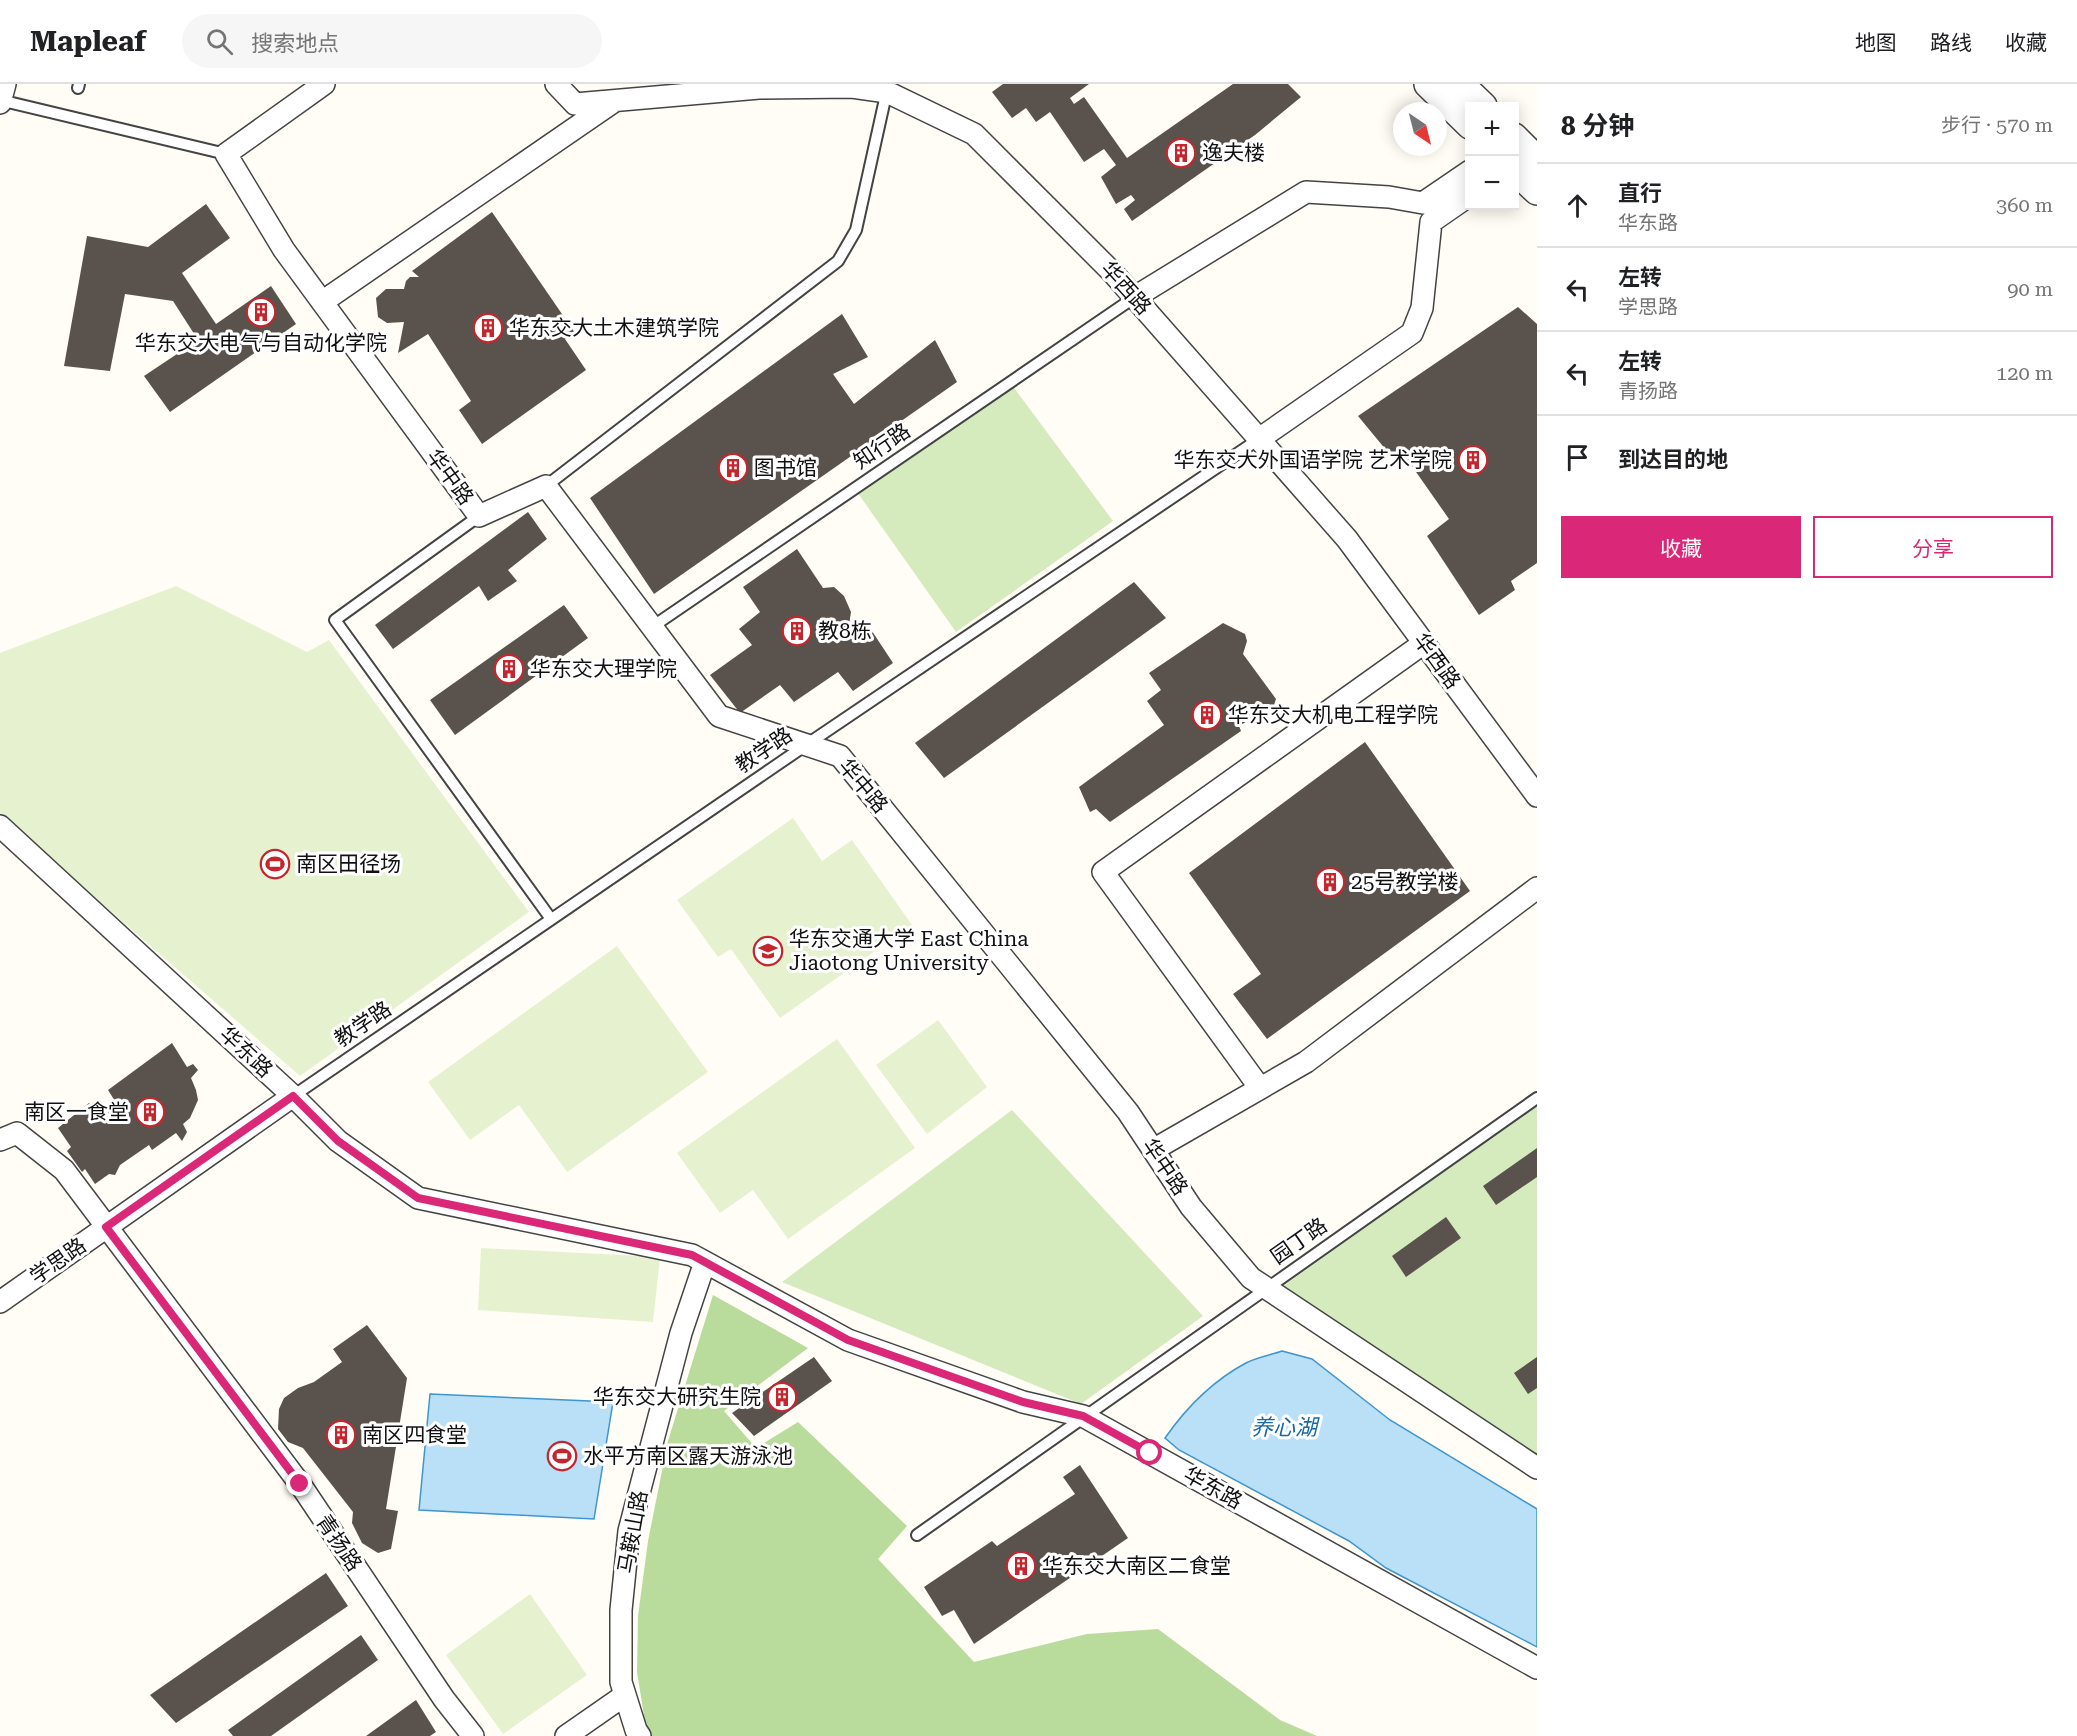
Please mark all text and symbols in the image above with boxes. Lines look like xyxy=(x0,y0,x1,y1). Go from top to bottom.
search box xyxy=(182,14,602,68)
text: Mapleaf xyxy=(30,25,146,58)
icon: search xyxy=(203,25,236,58)
text: 搜索地点 xyxy=(251,31,339,56)
text: 地图 xyxy=(1855,31,1897,55)
text: 路线 xyxy=(1930,31,1972,55)
text: 收藏 xyxy=(2005,31,2047,55)
north arrow xyxy=(1393,102,1447,156)
map controls xyxy=(1465,102,1519,210)
button: + xyxy=(1465,102,1519,156)
text: 8 分钟 xyxy=(1561,111,1634,141)
text: 步行 · 570 m xyxy=(1941,113,2053,137)
building icon: 逸夫楼 xyxy=(1165,137,1197,169)
place label: 逸夫楼 xyxy=(1202,141,1265,165)
button: − xyxy=(1465,156,1519,210)
text: 直行 xyxy=(1618,181,1662,206)
icon: ahead xyxy=(1561,189,1594,222)
text: 360 m xyxy=(1996,193,2053,217)
text: 华东路 xyxy=(1618,211,1678,235)
street label: 华西路 xyxy=(1096,257,1156,319)
text: 左转 xyxy=(1618,265,1662,290)
icon: left xyxy=(1561,273,1594,306)
text: 90 m xyxy=(2007,277,2053,301)
text: 学思路 xyxy=(1618,295,1678,319)
building icon: 华东交大电气与自动化学院 xyxy=(245,296,277,328)
building icon: 华东交大土木建筑学院 xyxy=(472,312,504,344)
place label: 华东交大土木建筑学院 xyxy=(509,316,719,340)
place label: 华东交大电气与自动化学院 xyxy=(135,331,387,355)
text: 左转 xyxy=(1618,349,1662,374)
icon: left xyxy=(1561,357,1594,390)
text: 120 m xyxy=(1996,361,2053,385)
text: 青扬路 xyxy=(1618,379,1678,403)
street label: 知行路 xyxy=(849,418,915,474)
icon: arrive xyxy=(1561,441,1594,474)
street label: 华中路 xyxy=(422,444,478,510)
building icon: 华东交大外国语学院 艺术学院 xyxy=(1457,444,1489,476)
text: 到达目的地 xyxy=(1618,447,1728,472)
place label: 华东交大外国语学院 艺术学院 xyxy=(1174,448,1452,472)
building icon: 图书馆 xyxy=(717,452,749,484)
place label: 图书馆 xyxy=(754,456,817,480)
button: 收藏 xyxy=(1561,516,1801,578)
button: 分享 xyxy=(1813,516,2053,578)
building icon: 教8栋 xyxy=(781,615,813,647)
place label: 教8栋 xyxy=(818,619,872,643)
street label: 华西路 xyxy=(1409,628,1465,694)
building icon: 华东交大理学院 xyxy=(493,653,525,685)
place label: 华东交大理学院 xyxy=(530,657,677,681)
building icon: 华东交大机电工程学院 xyxy=(1191,699,1223,731)
place label: 华东交大机电工程学院 xyxy=(1228,703,1438,727)
street label: 教学路 xyxy=(731,722,797,778)
street label: 华中路 xyxy=(834,754,892,818)
sports icon: 南区田径场 xyxy=(259,848,291,880)
place label: 南区田径场 xyxy=(296,852,401,876)
building icon: 25号教学楼 xyxy=(1314,866,1346,898)
place label: 25号教学楼 xyxy=(1351,870,1459,894)
place label: 华东交通大学 East China Jiaotong University xyxy=(789,927,1029,975)
school or university icon: 华东交通大学 East China Jiaotong University xyxy=(752,935,784,967)
street label: 教学路 xyxy=(330,996,396,1052)
street label: 华东路 xyxy=(215,1022,277,1082)
building icon: 南区一食堂 xyxy=(134,1096,166,1128)
place label: 南区一食堂 xyxy=(24,1100,129,1124)
street label: 华中路 xyxy=(1137,1134,1193,1200)
street label: 园丁路 xyxy=(1266,1213,1332,1269)
street label: 学思路 xyxy=(25,1233,91,1289)
building icon: 华东交大研究生院 xyxy=(766,1381,798,1413)
place label: 华东交大研究生院 xyxy=(593,1385,761,1409)
water label: 养心湖 xyxy=(1251,1415,1320,1440)
building icon: 南区四食堂 xyxy=(325,1419,357,1451)
place label: 南区四食堂 xyxy=(362,1423,467,1447)
route start xyxy=(1136,1439,1162,1465)
sports icon: 水平方南区露天游泳池 xyxy=(546,1440,578,1472)
place label: 水平方南区露天游泳池 xyxy=(583,1444,793,1468)
street label: 华东路 xyxy=(1180,1462,1246,1514)
route end xyxy=(286,1470,312,1496)
street label: 马鞍山路 xyxy=(614,1489,652,1575)
street label: 青扬路 xyxy=(311,1510,367,1576)
building icon: 华东交大南区二食堂 xyxy=(1005,1550,1037,1582)
place label: 华东交大南区二食堂 xyxy=(1042,1554,1231,1578)

